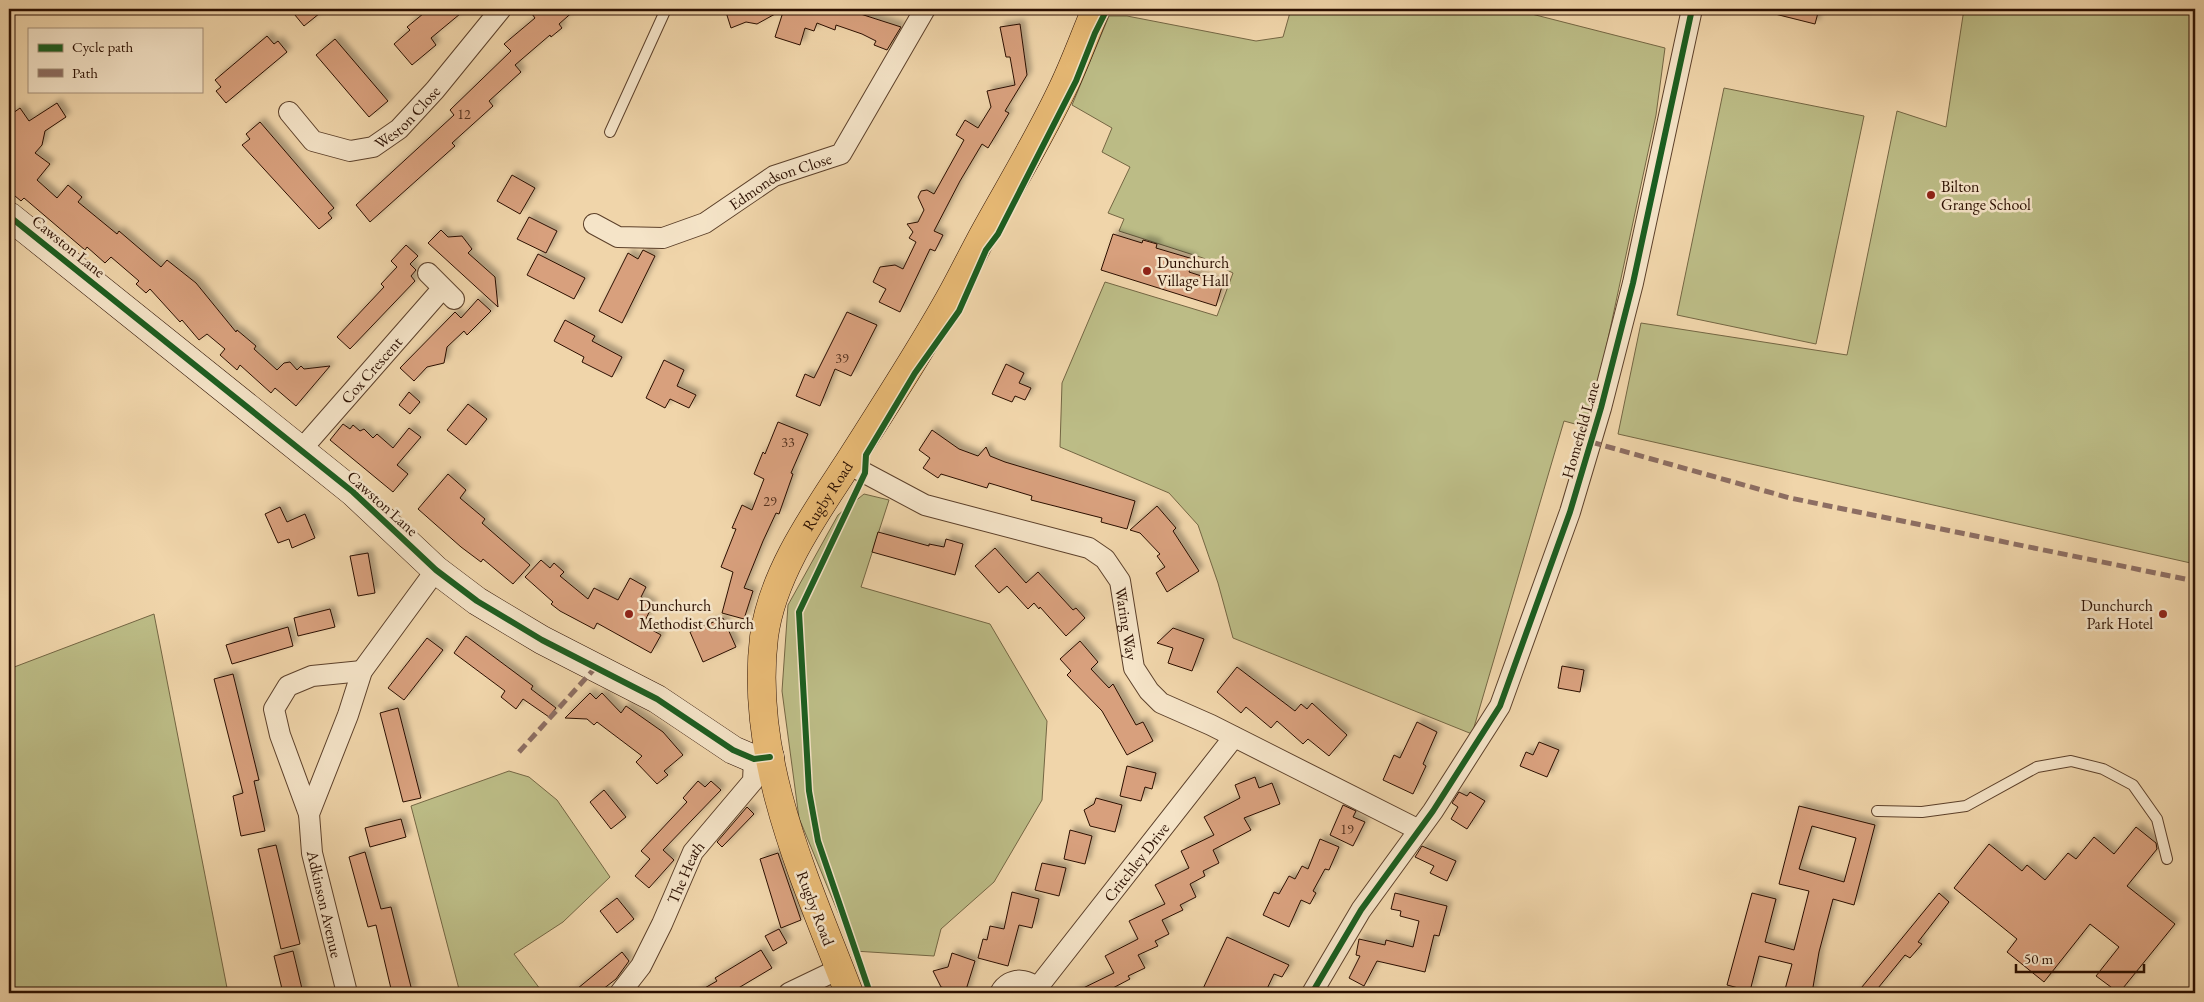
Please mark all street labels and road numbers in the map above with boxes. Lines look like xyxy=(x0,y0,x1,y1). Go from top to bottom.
street label: Weston Close xyxy=(370,81,445,154)
street label: Edmondson Close xyxy=(725,148,835,215)
street label: Cawston Lane xyxy=(28,210,110,282)
street label: Cox Crescent xyxy=(336,332,407,408)
street label: Homefield Lane xyxy=(1557,379,1604,481)
street label: Rugby Road xyxy=(798,457,858,535)
street label: Cawston Lane xyxy=(343,466,423,541)
street label: Waring Way xyxy=(1110,586,1143,663)
street label: Critchley Drive xyxy=(1099,818,1174,906)
street label: The Heath xyxy=(662,836,709,907)
street label: Adkinson Avenue xyxy=(302,847,347,960)
street label: Rugby Road xyxy=(792,868,840,949)

